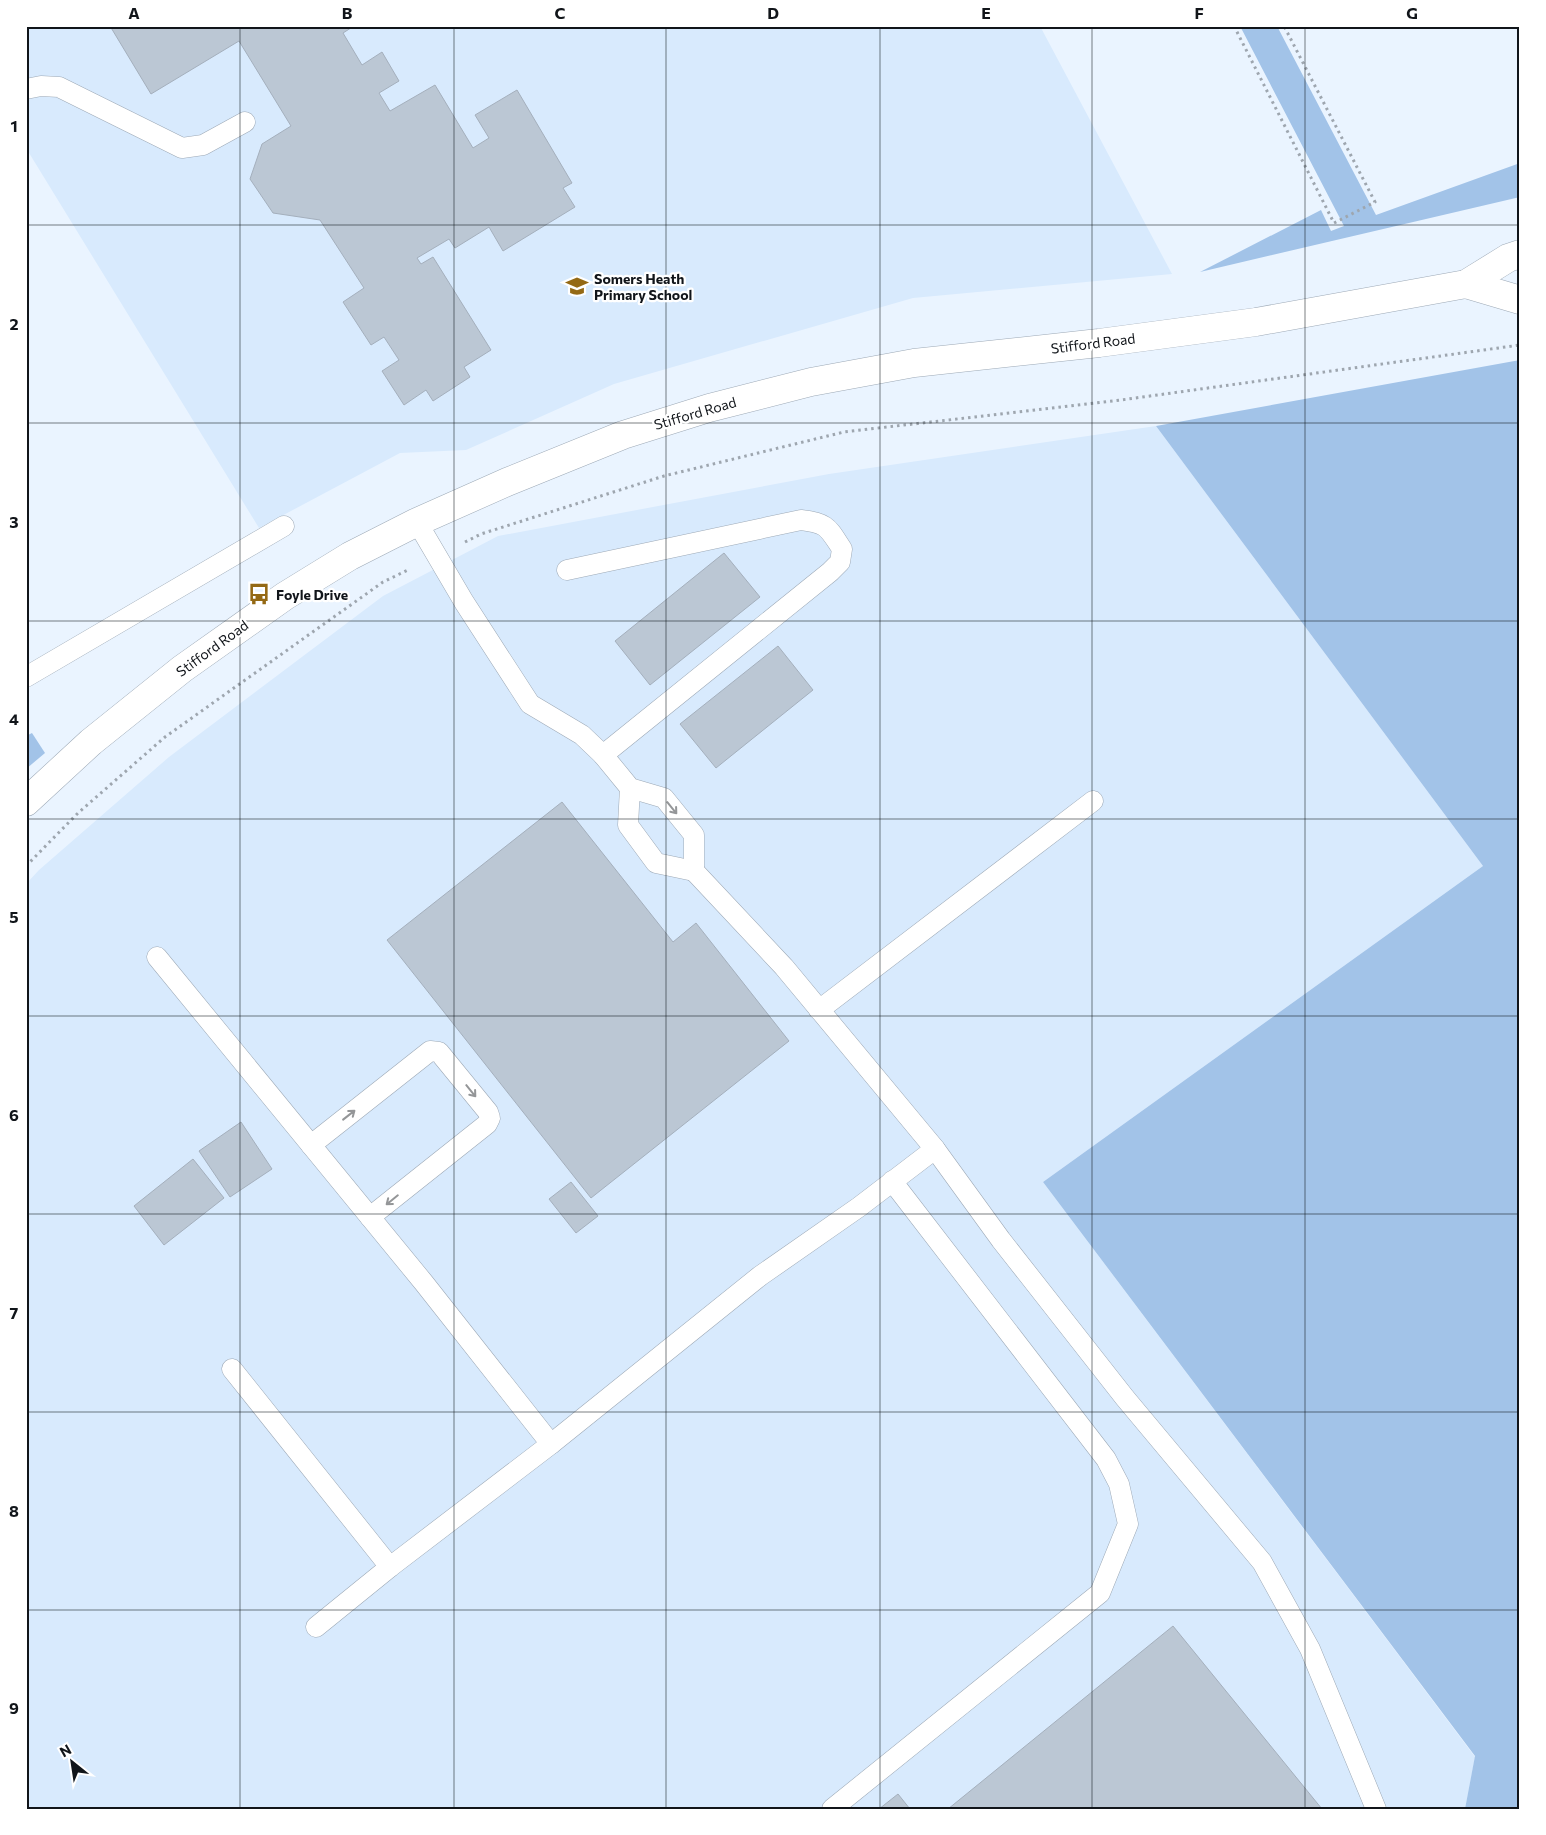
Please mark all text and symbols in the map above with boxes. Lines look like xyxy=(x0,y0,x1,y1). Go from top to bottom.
text: A xyxy=(128,3,140,22)
text: B xyxy=(342,3,353,22)
text: C xyxy=(555,3,566,22)
text: D xyxy=(767,3,779,22)
text: E xyxy=(981,3,991,22)
text: F xyxy=(1194,3,1204,22)
text: G xyxy=(1406,3,1418,22)
text: 1 xyxy=(10,116,18,135)
place label: Somers Heath Primary School xyxy=(594,270,692,303)
school or university icon: Somers Heath Primary School xyxy=(564,273,590,299)
text: 2 xyxy=(9,314,19,333)
street label: Stifford Road xyxy=(1050,329,1136,357)
street label: Stifford Road xyxy=(652,393,738,433)
text: 3 xyxy=(9,512,19,531)
bus stop icon: Foyle Drive xyxy=(246,581,272,607)
place label: Foyle Drive xyxy=(276,586,348,603)
street label: Stifford Road xyxy=(173,616,251,680)
text: 4 xyxy=(9,709,19,728)
one-way arrow xyxy=(667,801,678,814)
text: 5 xyxy=(9,907,19,926)
one-way arrow xyxy=(465,1084,476,1097)
text: 6 xyxy=(9,1105,19,1124)
one-way arrow xyxy=(342,1109,355,1120)
one-way arrow xyxy=(386,1195,399,1206)
text: 7 xyxy=(10,1303,19,1322)
text: 8 xyxy=(9,1501,19,1520)
text: 9 xyxy=(9,1698,19,1717)
north arrow xyxy=(48,1738,98,1788)
text: N xyxy=(56,1740,74,1760)

